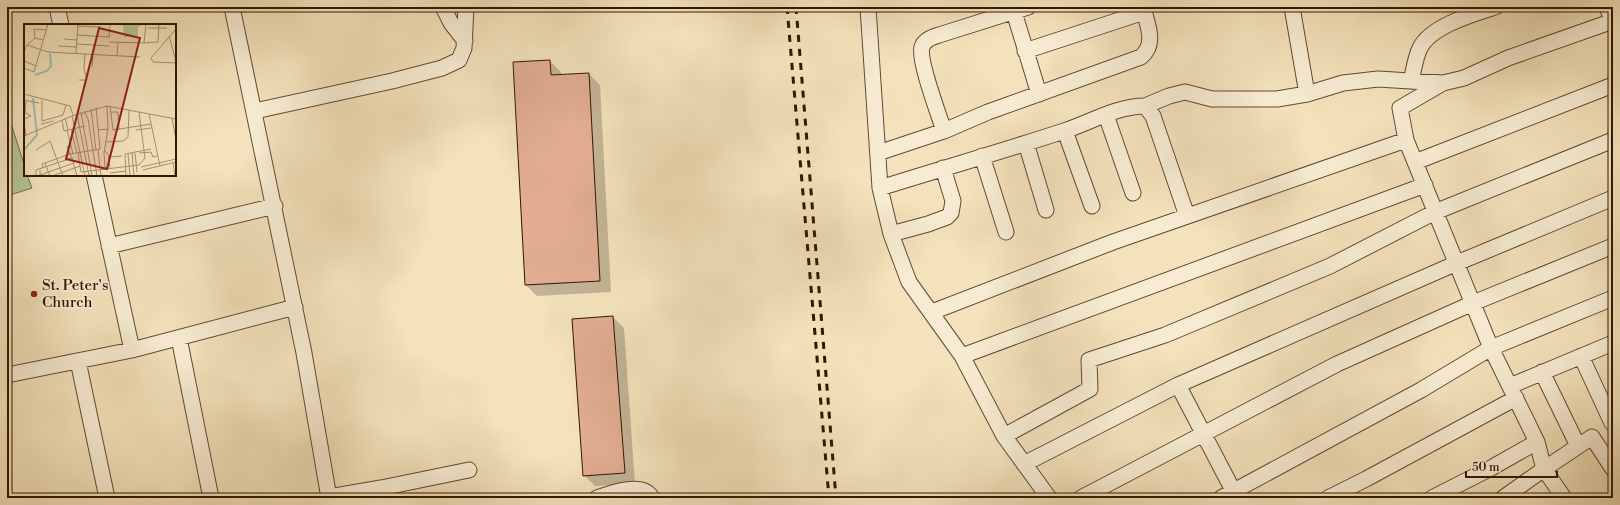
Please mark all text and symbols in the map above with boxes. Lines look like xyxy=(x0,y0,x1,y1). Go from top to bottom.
inset map xyxy=(24,24,176,176)
place label: St. Peter's Church xyxy=(42,276,108,312)
marker: St. Peter's Church xyxy=(29,289,39,299)
scale bar xyxy=(1466,453,1557,479)
text: 50 m xyxy=(1472,460,1500,475)

